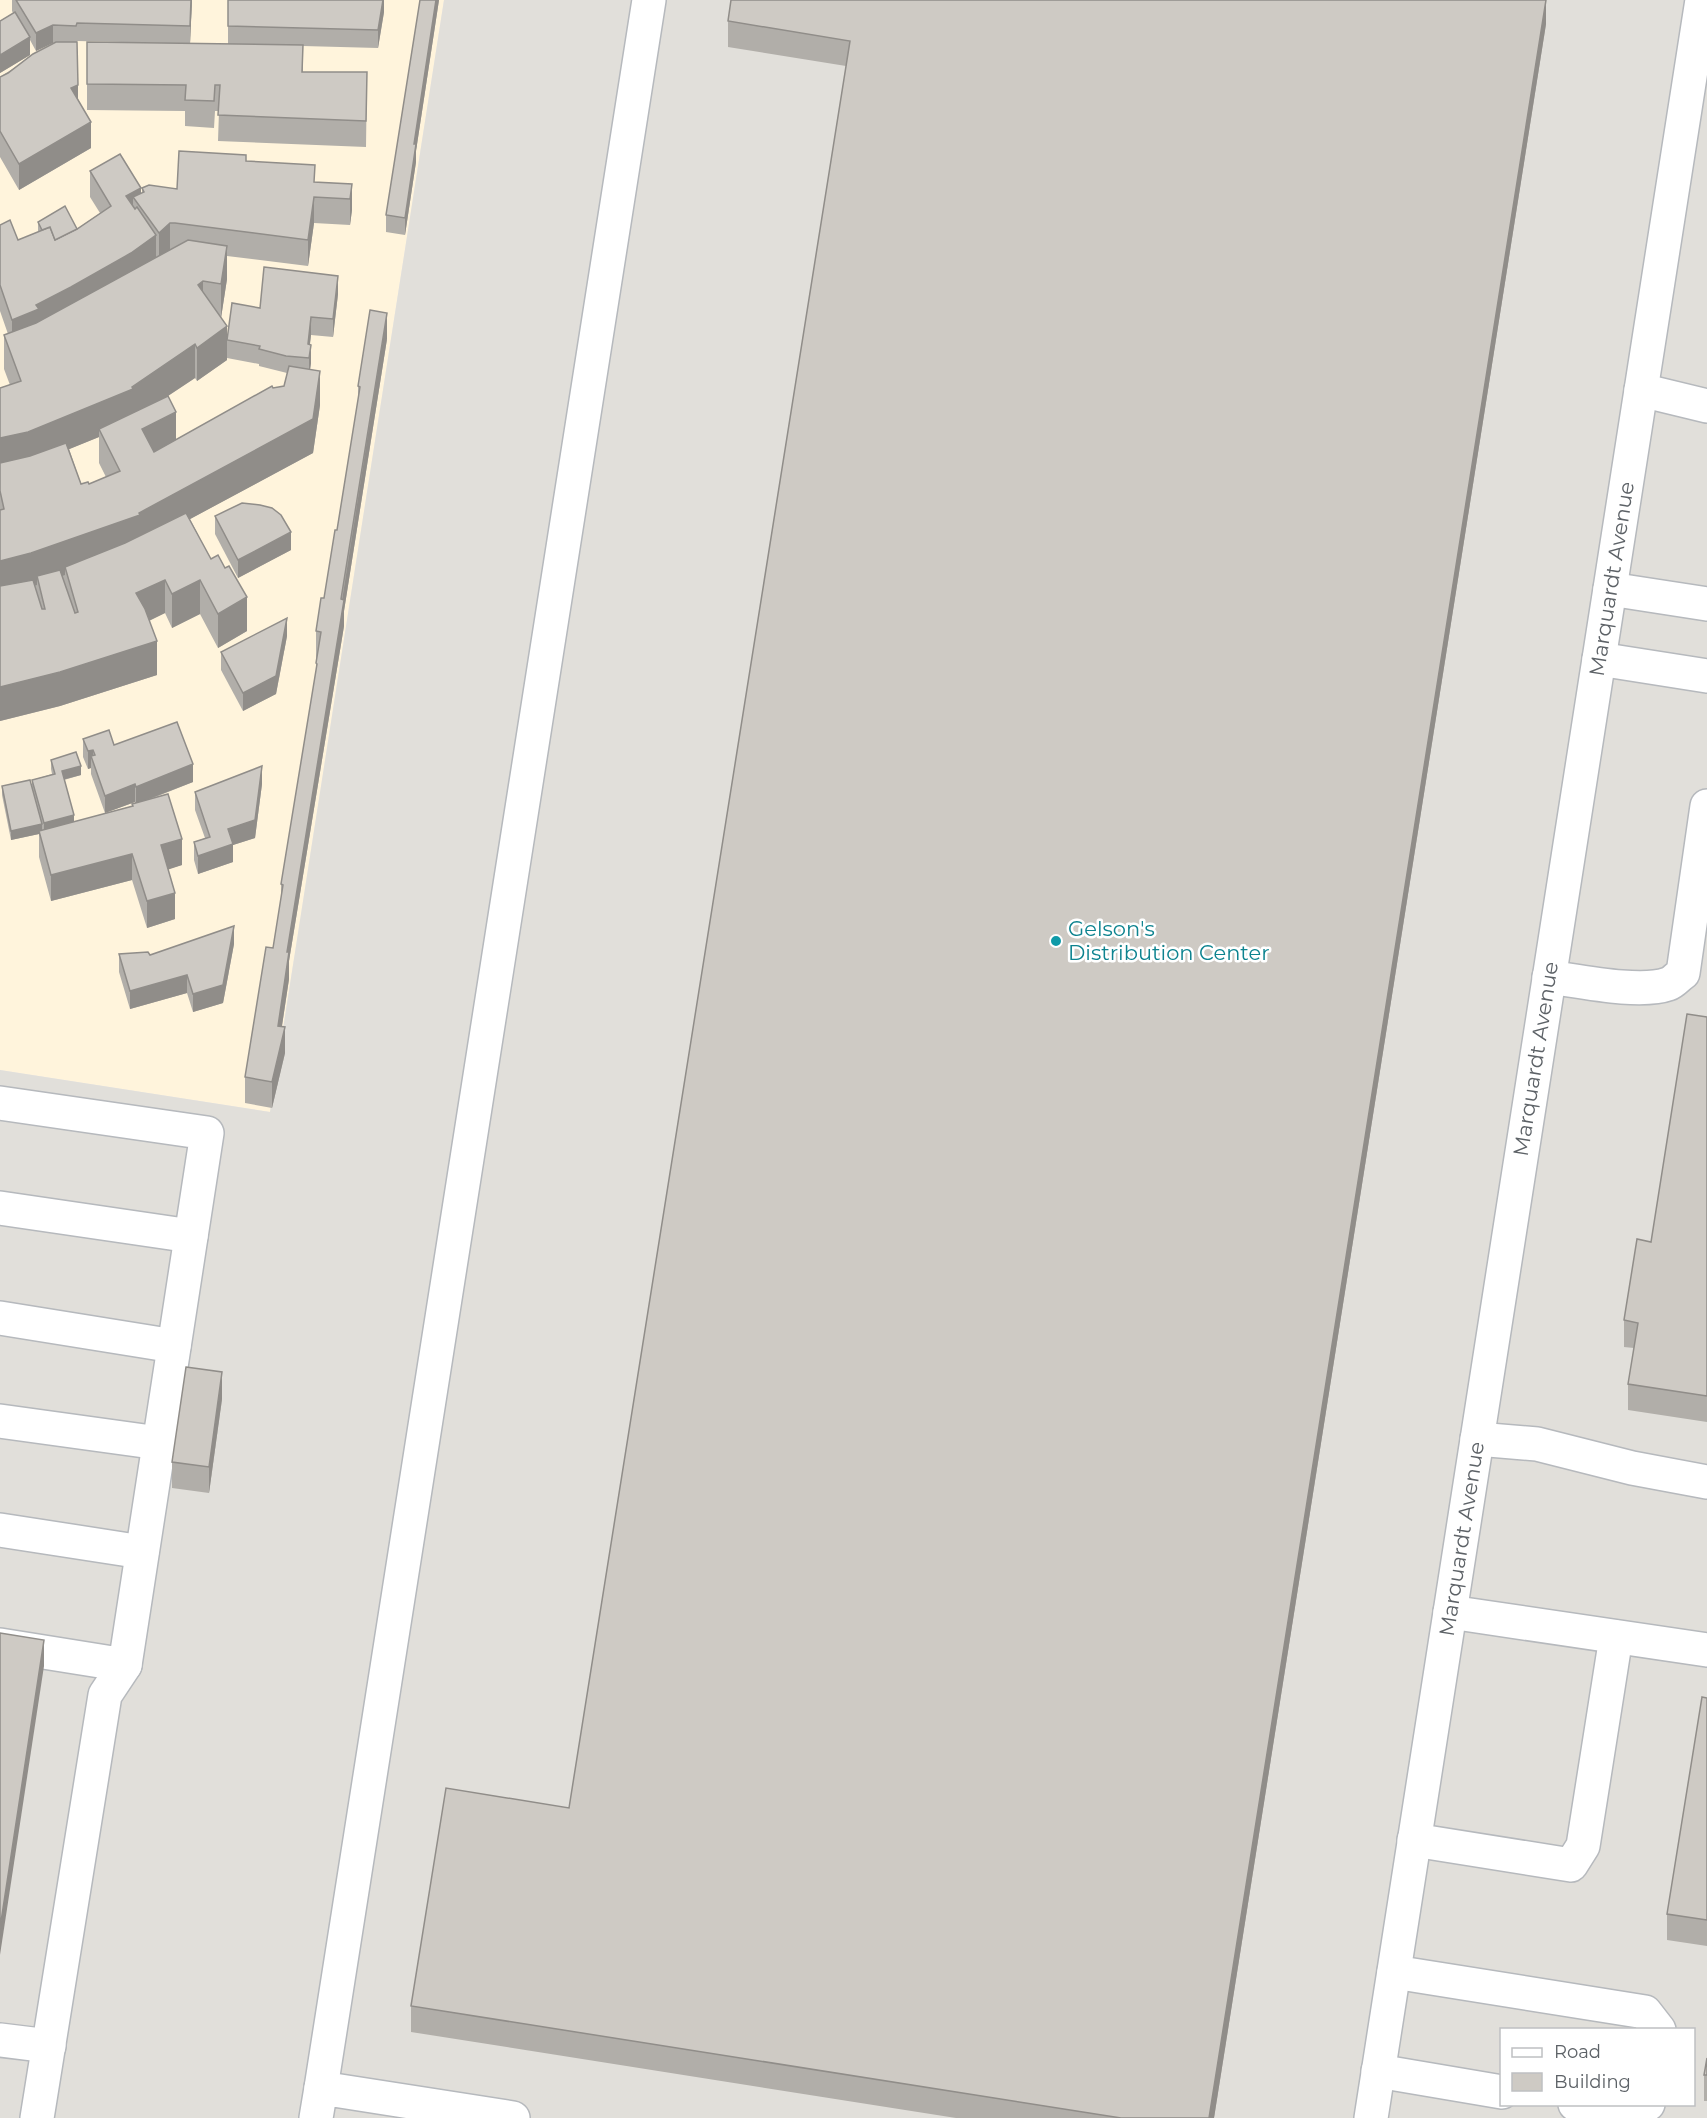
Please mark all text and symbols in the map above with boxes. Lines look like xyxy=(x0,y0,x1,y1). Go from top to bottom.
street label: Marquardt Avenue xyxy=(1584,480,1639,678)
place label: Gelson's Distribution Center xyxy=(1068,916,1270,965)
marker: Gelson's Distribution Center xyxy=(1049,934,1063,948)
street label: Marquardt Avenue xyxy=(1508,960,1563,1158)
street label: Marquardt Avenue xyxy=(1434,1440,1489,1638)
legend xyxy=(1500,2028,1695,2106)
text: Road xyxy=(1554,2041,1601,2063)
text: Building xyxy=(1554,2071,1631,2093)

